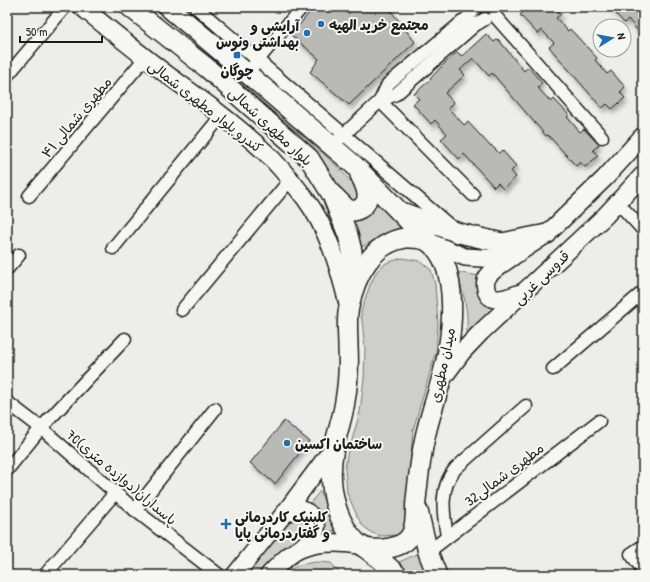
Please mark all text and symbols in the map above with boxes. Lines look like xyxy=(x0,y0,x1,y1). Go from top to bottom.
place label: مجتمع خرید الهیه xyxy=(329,15,429,35)
place label: آرایشی و بهداشتی ونوس xyxy=(216,16,300,52)
scale bar xyxy=(20,18,102,44)
north arrow xyxy=(592,18,632,58)
marker: مجتمع خرید الهیه xyxy=(316,19,326,29)
text: 50 m xyxy=(26,23,47,40)
marker: آرایشی و بهداشتی ونوس xyxy=(302,28,312,38)
text: N xyxy=(614,32,629,40)
marker: چوگان xyxy=(232,50,242,60)
street label: کندرو بلوار مطهری شمالی xyxy=(144,55,267,158)
place label: چوگان xyxy=(220,61,254,81)
street label: ۴۱ مطهرى شمالى xyxy=(36,72,116,162)
street label: بلوار مطهری شمالی xyxy=(225,82,317,170)
street label: قدوسی غربی xyxy=(509,246,573,308)
street label: میدان مطهری xyxy=(425,326,459,404)
street label: 70پاسداران(دوازده متری) xyxy=(62,425,181,530)
place label: ساختمان اکسین xyxy=(295,434,382,453)
marker: ساختمان اکسین xyxy=(282,438,292,448)
street label: 32مطهرى شمالى xyxy=(461,438,547,510)
place label: کلینیک کاردرمانی و گفتاردرمانی پایا xyxy=(235,507,330,542)
marker: کلینیک کاردرمانی و گفتاردرمانی پایا xyxy=(220,518,232,530)

